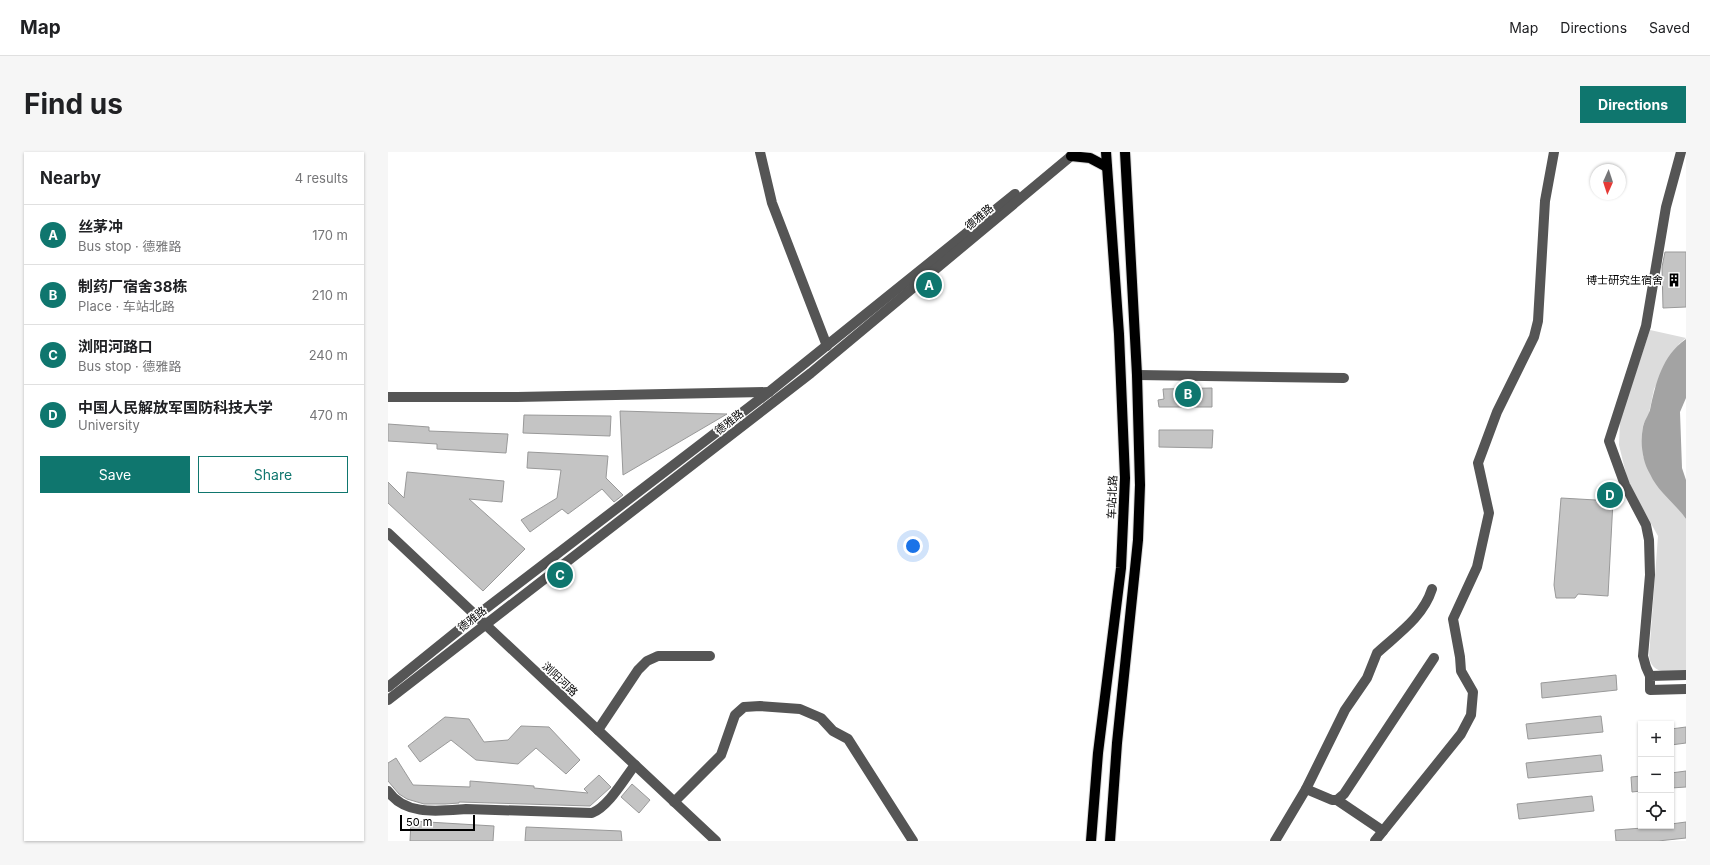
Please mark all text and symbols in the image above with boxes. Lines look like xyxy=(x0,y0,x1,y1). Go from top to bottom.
text: Map xyxy=(20,16,61,39)
text: Map xyxy=(1509,19,1538,36)
text: Directions xyxy=(1560,19,1627,36)
text: Saved xyxy=(1649,19,1690,36)
button: Directions xyxy=(1580,86,1686,123)
text: Find us xyxy=(24,87,123,121)
north arrow xyxy=(1590,164,1626,200)
text: Nearby xyxy=(40,168,101,188)
text: 4 results xyxy=(295,170,348,186)
street label: 德雅路 xyxy=(962,201,996,233)
text: 丝茅冲 xyxy=(78,217,123,236)
text: A xyxy=(48,227,58,243)
text: 170 m xyxy=(312,227,348,243)
text: Bus stop · 德雅路 xyxy=(78,238,182,254)
pin: A xyxy=(916,270,942,300)
building icon: 博士研究生宿舍 xyxy=(1666,272,1682,288)
place label: 博士研究生宿舍 xyxy=(1586,273,1663,287)
text: 制药厂宿舍38栋 xyxy=(78,277,187,296)
text: B xyxy=(49,287,57,303)
text: 210 m xyxy=(312,287,348,303)
text: Place · 车站北路 xyxy=(78,298,175,314)
text: 浏阳河路口 xyxy=(78,337,153,356)
text: C xyxy=(48,347,58,363)
text: 240 m xyxy=(309,347,348,363)
text: Bus stop · 德雅路 xyxy=(78,358,182,374)
pin: B xyxy=(1175,379,1201,409)
text: 中国人民解放军国防科技大学 xyxy=(78,398,273,417)
street label: 德雅路 xyxy=(712,406,746,438)
text: D xyxy=(48,407,58,423)
text: 470 m xyxy=(309,407,348,423)
text: University xyxy=(78,417,140,433)
button: Save xyxy=(40,456,190,493)
button: Share xyxy=(198,456,348,493)
street label: 车站北路 xyxy=(1104,475,1120,519)
pin: D xyxy=(1597,480,1623,510)
your location xyxy=(903,536,923,556)
pin: C xyxy=(547,560,573,590)
street label: 德雅路 xyxy=(455,603,489,635)
street label: 浏阳河路 xyxy=(539,659,581,699)
map controls xyxy=(1638,721,1674,829)
button: + xyxy=(1638,721,1674,757)
button: − xyxy=(1638,757,1674,793)
button: locate xyxy=(1638,793,1674,829)
scale bar xyxy=(400,813,475,832)
text: 50 m xyxy=(406,815,432,829)

